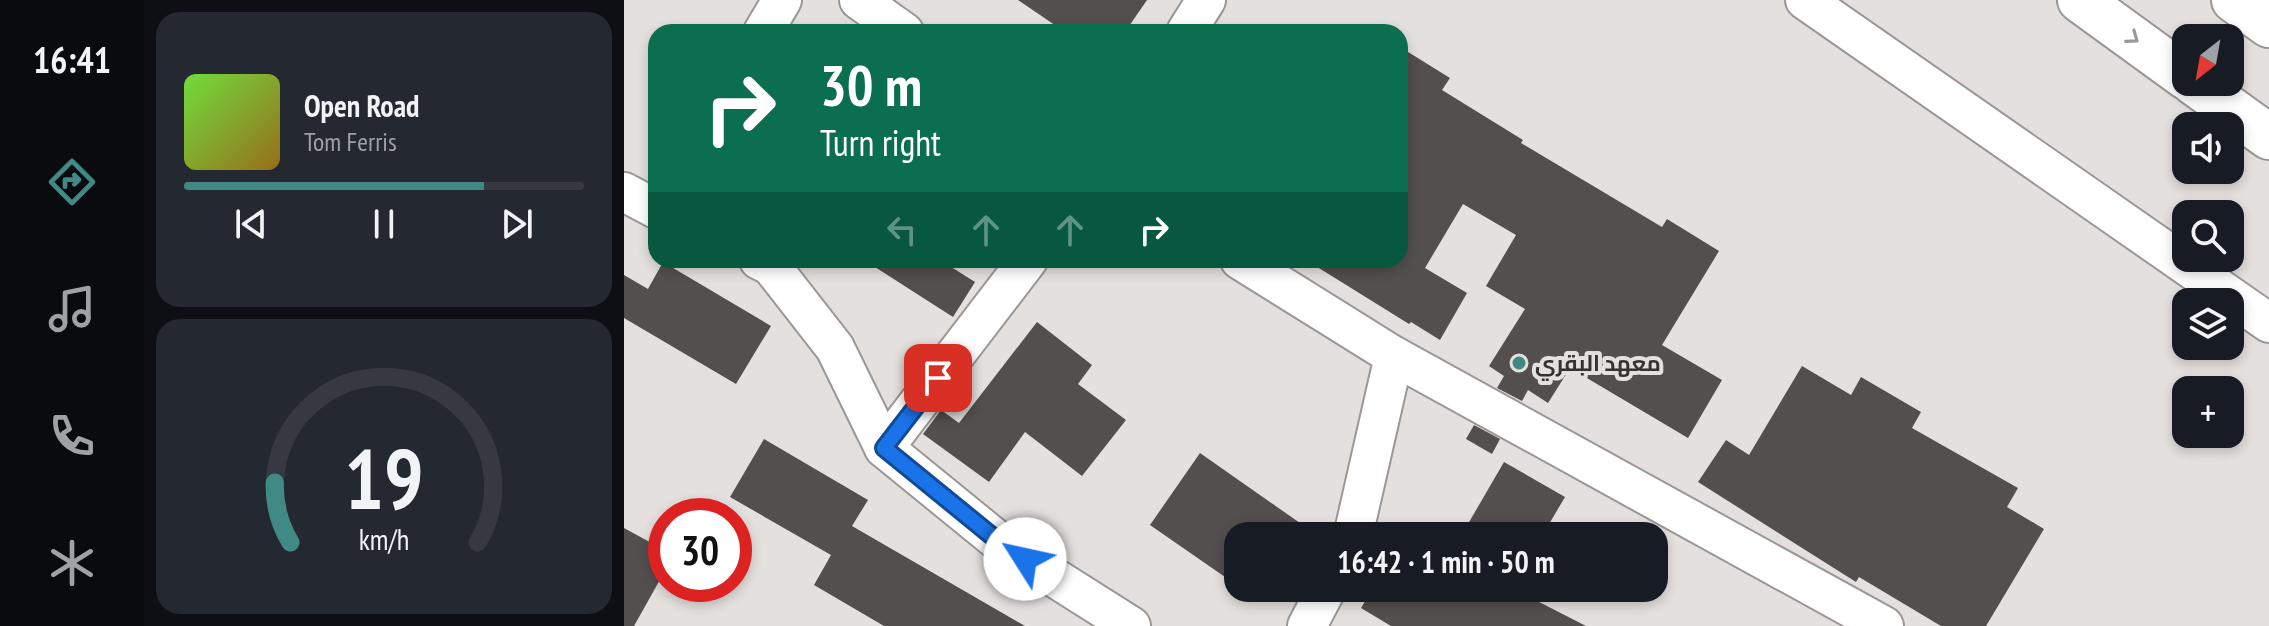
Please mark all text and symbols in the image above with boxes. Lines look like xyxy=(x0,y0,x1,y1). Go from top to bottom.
north arrow xyxy=(2172,24,2244,96)
map controls xyxy=(2172,24,2244,448)
one-way arrow xyxy=(2124,29,2139,43)
text: 16:41 xyxy=(33,36,111,83)
text: 30 m xyxy=(820,49,922,121)
icon: right xyxy=(688,56,792,160)
text: Open Road xyxy=(304,86,419,125)
button: sound xyxy=(2172,112,2244,184)
text: Turn right xyxy=(820,119,941,166)
text: Tom Ferris xyxy=(304,125,397,158)
icon: directions xyxy=(44,154,100,210)
button: search xyxy=(2172,200,2244,272)
icon: previous xyxy=(229,202,273,246)
icon: pause xyxy=(362,202,406,246)
icon: next xyxy=(495,202,539,246)
icon: left xyxy=(880,208,924,252)
icon: ahead xyxy=(964,208,1008,252)
icon: ahead xyxy=(1048,208,1092,252)
icon: right xyxy=(1132,208,1176,252)
icon: music xyxy=(44,281,100,337)
button: layers xyxy=(2172,288,2244,360)
pin xyxy=(904,344,972,412)
place label: معهد البقري xyxy=(1535,349,1661,381)
marker: معهد البقري xyxy=(1510,354,1528,372)
icon: arrive xyxy=(916,356,960,400)
button: + xyxy=(2172,376,2244,448)
icon: phone xyxy=(44,408,100,464)
text: 19 xyxy=(344,423,424,531)
speed limit sign: 30 xyxy=(648,498,752,602)
position arrow xyxy=(983,517,1067,601)
text: km/h xyxy=(359,521,409,558)
icon: climate xyxy=(44,535,100,591)
text: 16:42 · 1 min · 50 m xyxy=(1337,542,1555,581)

